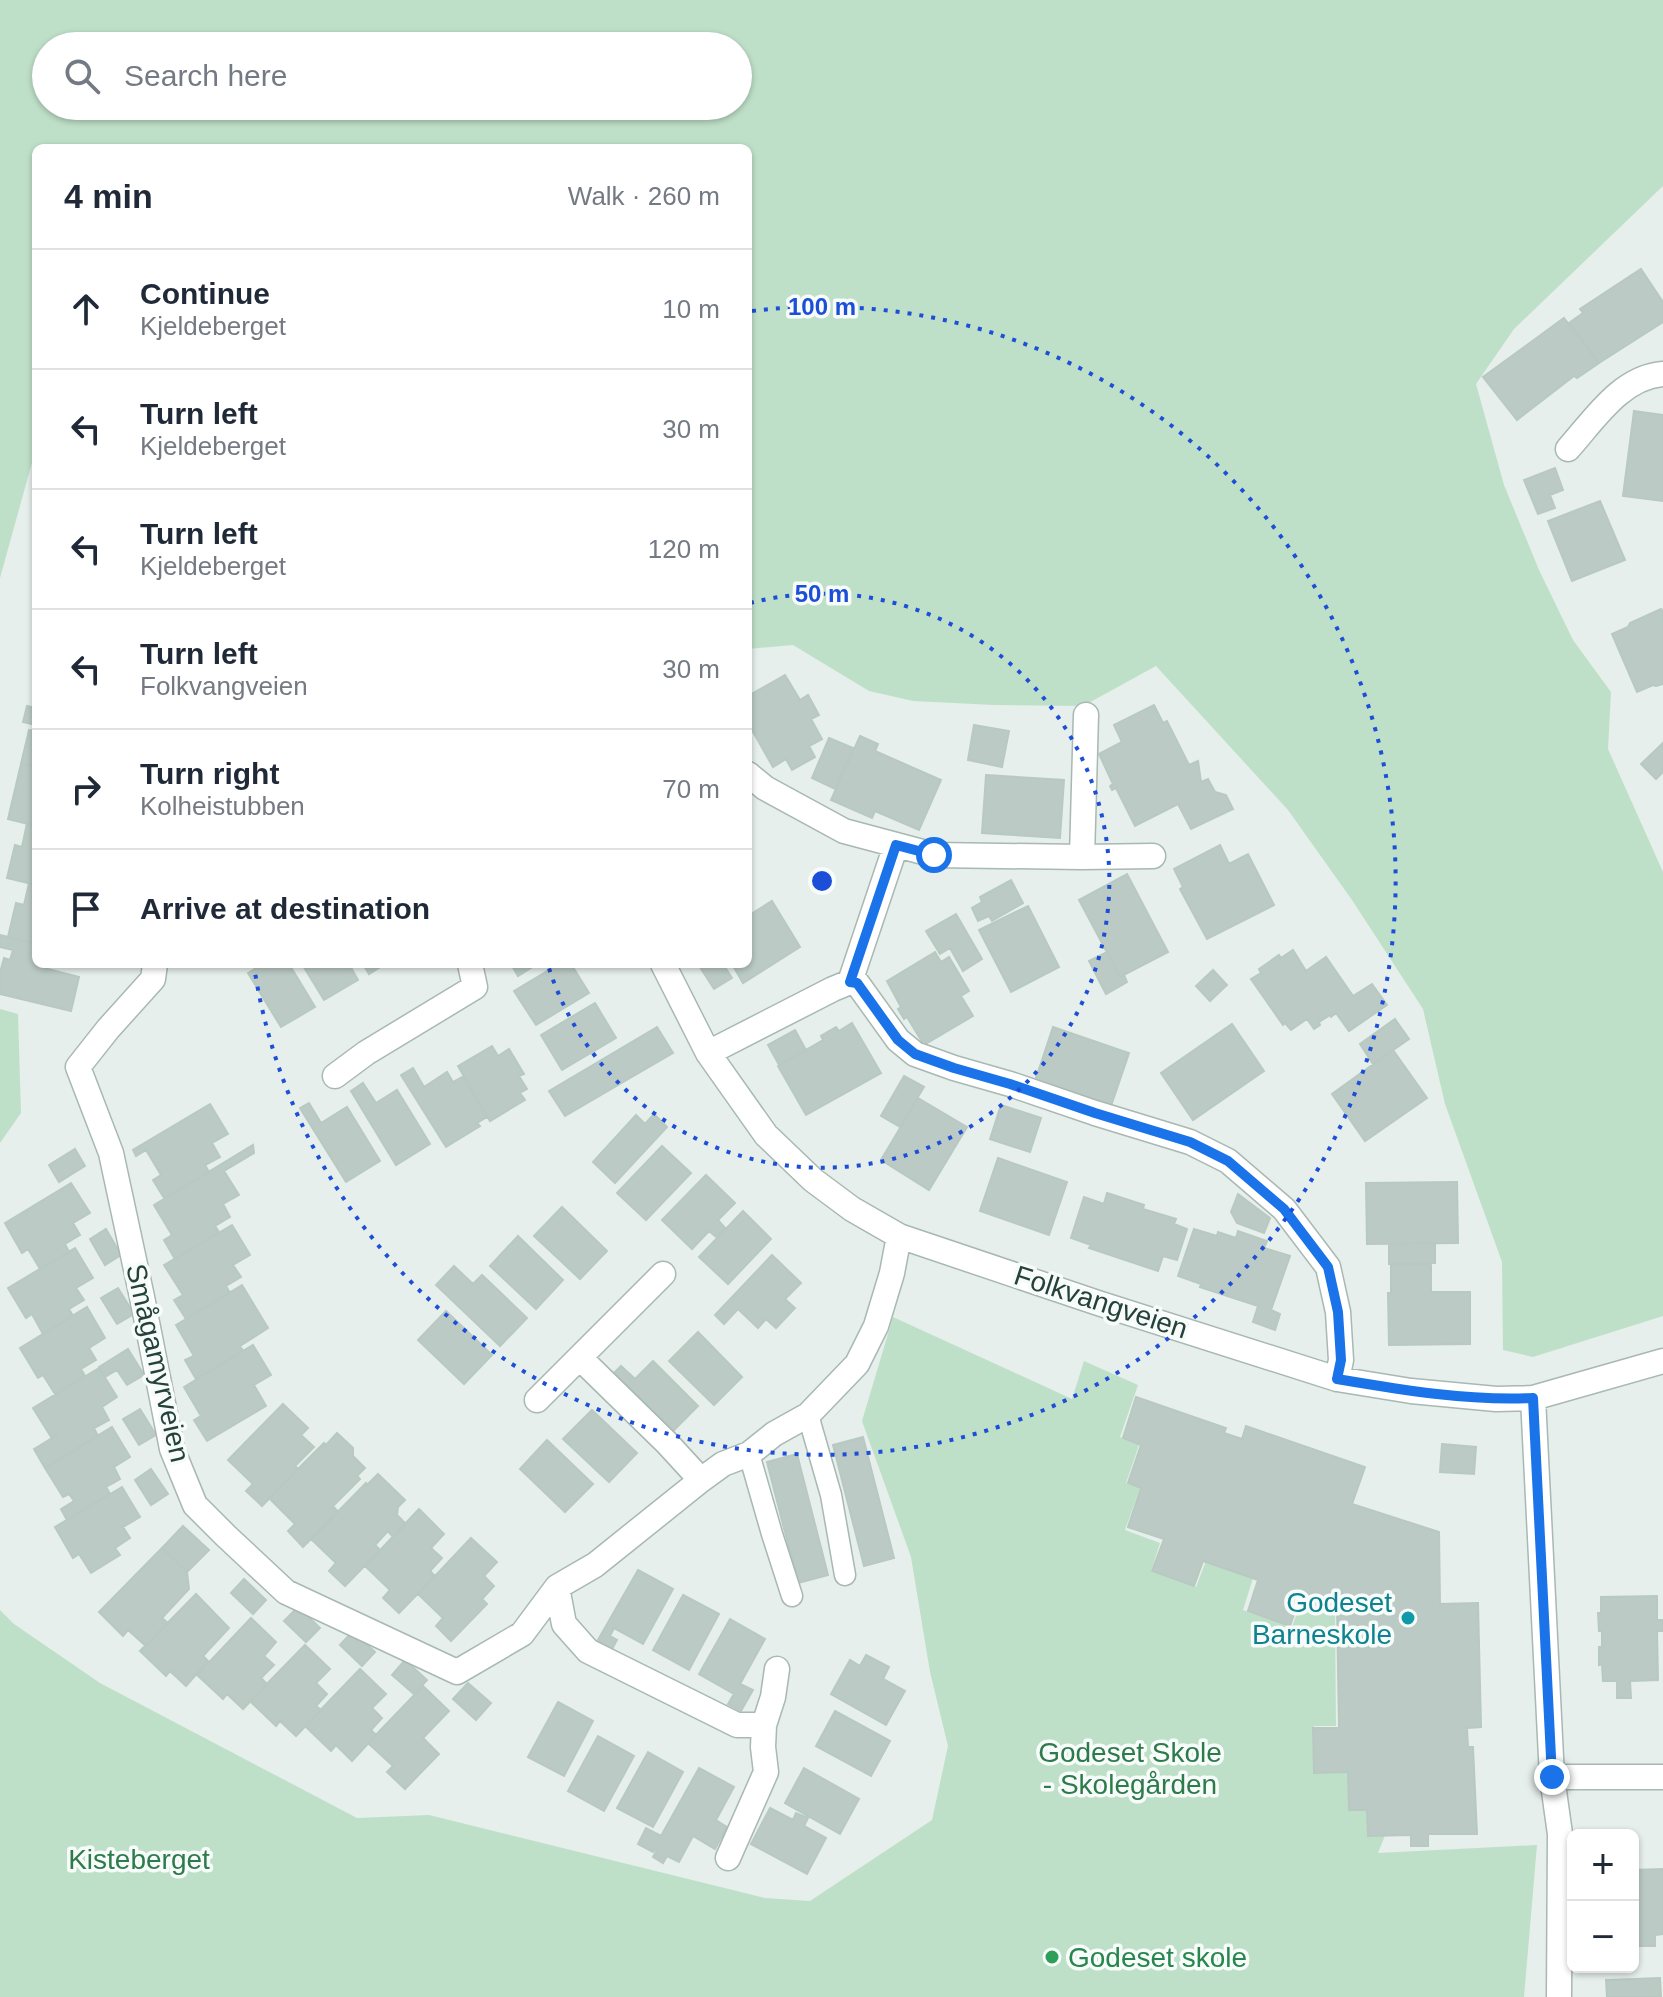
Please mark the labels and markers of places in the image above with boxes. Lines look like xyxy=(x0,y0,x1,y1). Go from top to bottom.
centre of rings xyxy=(808,867,836,895)
place label: Godeset Barneskole xyxy=(1252,1587,1392,1650)
marker: Godeset Barneskole xyxy=(1399,1609,1417,1627)
place label: Godeset skole xyxy=(1068,1942,1247,1973)
marker: Godeset skole xyxy=(1043,1948,1061,1966)

